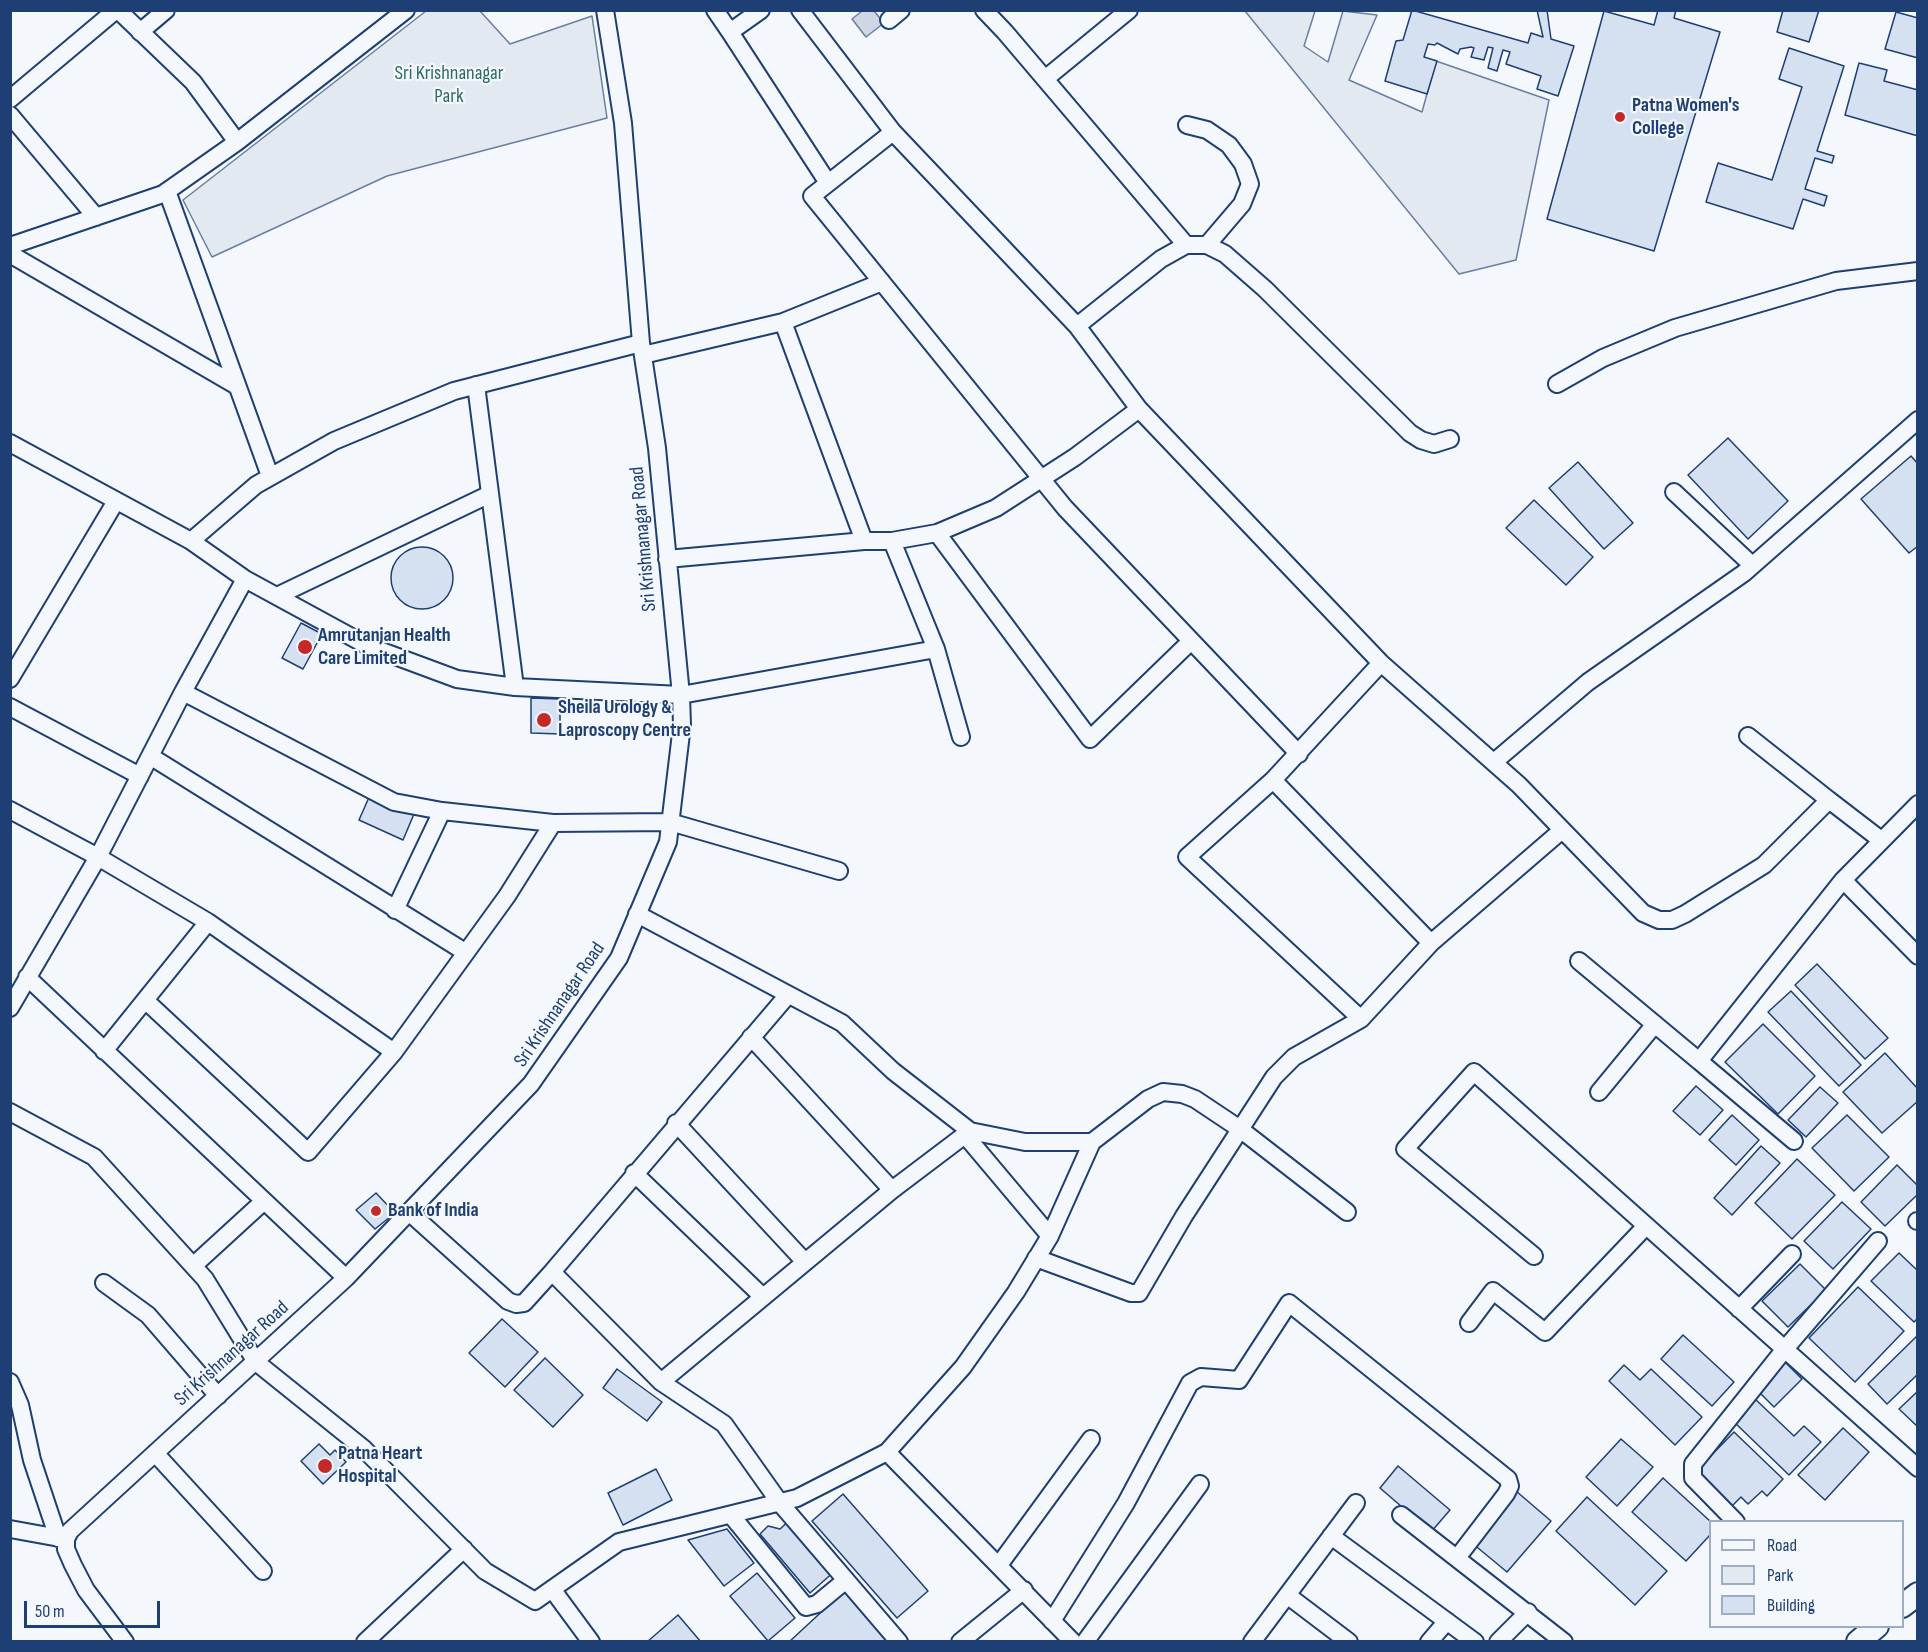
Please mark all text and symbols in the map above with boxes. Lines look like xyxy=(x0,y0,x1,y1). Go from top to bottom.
park label: Sri Krishnanagar Park xyxy=(394,62,504,109)
place label: Patna Women's College xyxy=(1632,94,1739,141)
marker: Patna Women's College xyxy=(1613,110,1627,124)
street label: Sri Krishnanagar Road xyxy=(626,465,662,613)
place label: Amrutanjan Health Care Limited xyxy=(318,624,451,671)
marker: Amrutanjan Health Care Limited xyxy=(296,638,314,656)
place label: Sheila Urology & Laproscopy Centre xyxy=(558,696,691,743)
marker: Sheila Urology & Laproscopy Centre xyxy=(535,711,553,729)
street label: Sri Krishnanagar Road xyxy=(509,938,611,1072)
place label: Bank of India xyxy=(388,1199,479,1223)
marker: Bank of India xyxy=(369,1204,383,1218)
street label: Sri Krishnanagar Road xyxy=(170,1296,294,1412)
place label: Patna Heart Hospital xyxy=(338,1442,422,1489)
marker: Patna Heart Hospital xyxy=(316,1457,334,1475)
legend xyxy=(1709,1520,1904,1628)
text: Road xyxy=(1767,1535,1797,1556)
text: Park xyxy=(1767,1565,1793,1586)
scale bar xyxy=(27,1589,164,1627)
text: Building xyxy=(1767,1595,1815,1616)
text: 50 m xyxy=(35,1601,65,1622)

